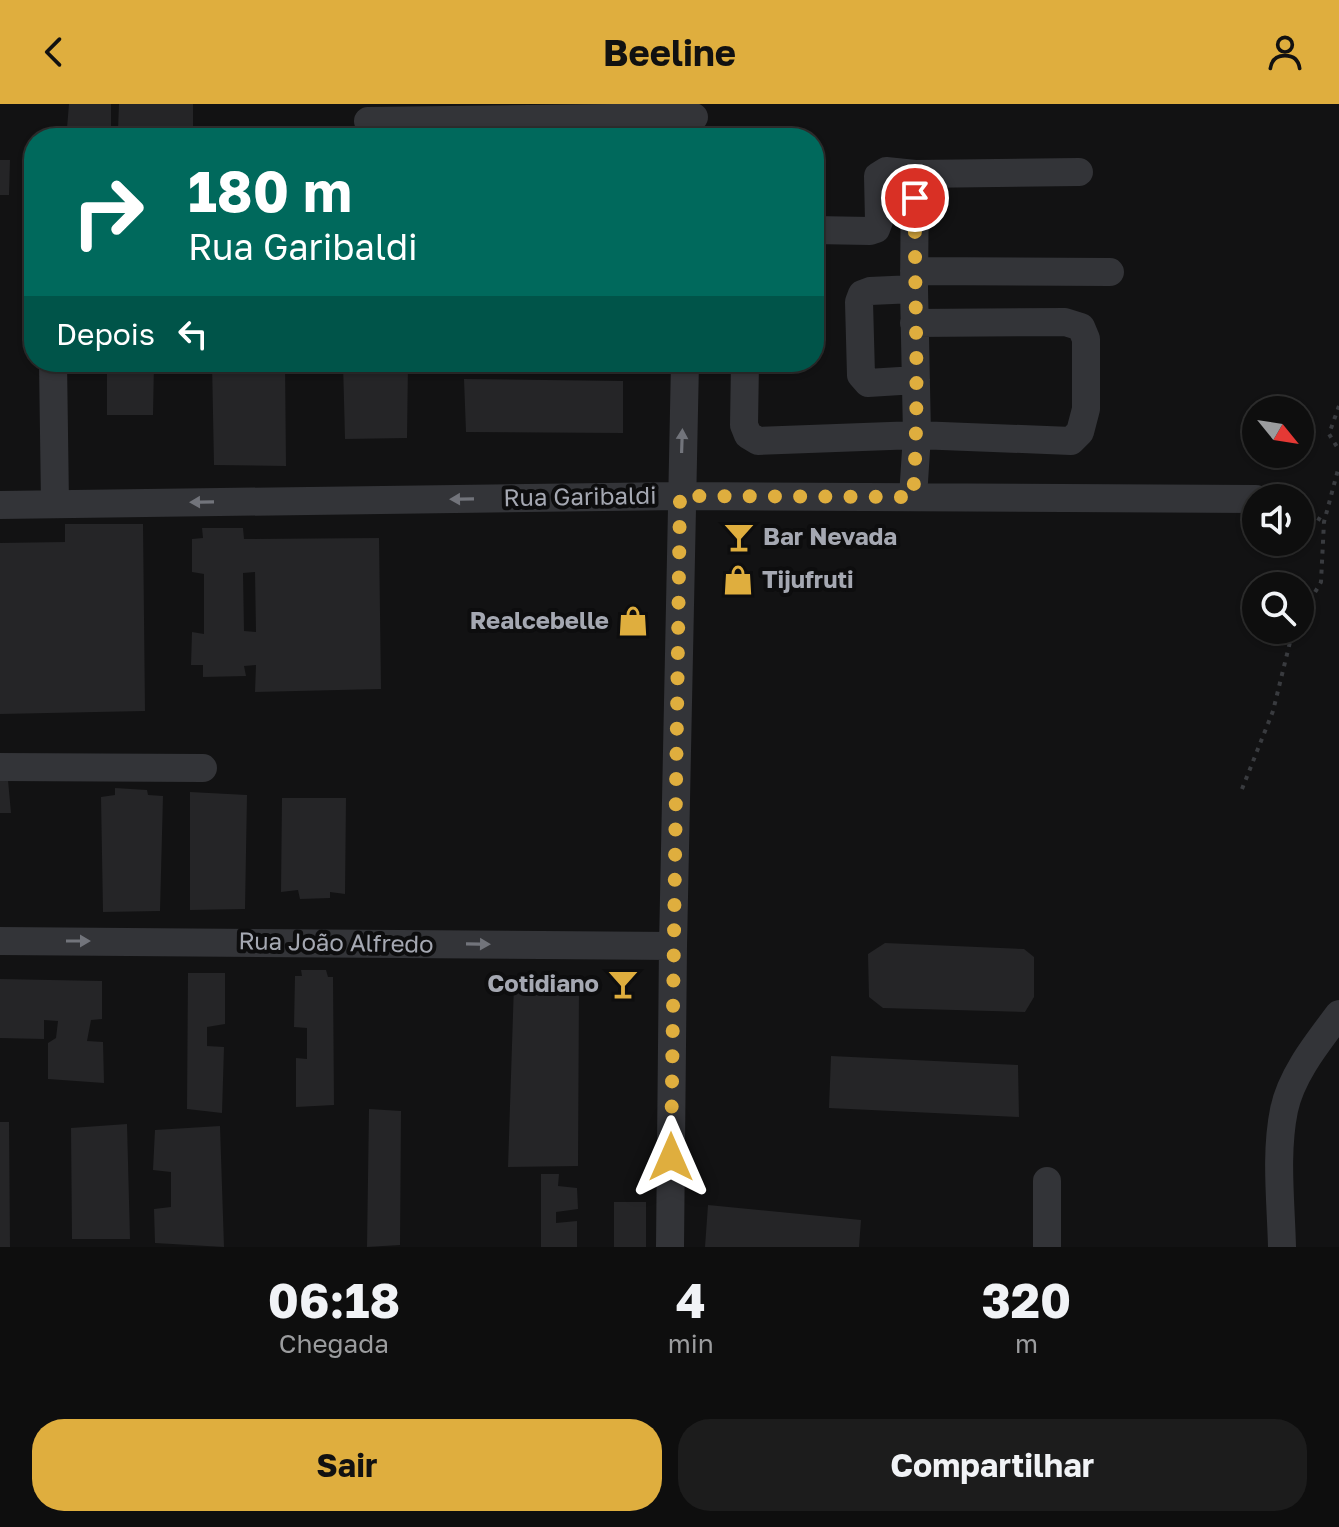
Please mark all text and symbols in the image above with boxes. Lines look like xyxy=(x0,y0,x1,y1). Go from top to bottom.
icon: back xyxy=(32,30,76,74)
icon: person xyxy=(1263,30,1307,74)
text: Beeline xyxy=(603,31,736,74)
text: 180 m xyxy=(188,157,352,224)
icon: right xyxy=(56,160,160,264)
pin xyxy=(881,164,949,232)
icon: arrive xyxy=(893,176,937,220)
text: Rua Garibaldi xyxy=(188,225,418,268)
icon: left xyxy=(171,312,215,356)
text: Depois xyxy=(56,316,155,352)
north arrow xyxy=(1242,396,1314,468)
map controls xyxy=(1242,396,1314,644)
one-way arrow xyxy=(676,428,689,453)
street label: Rua Garibaldi xyxy=(503,480,657,511)
button: sound xyxy=(1242,484,1314,556)
one-way arrow xyxy=(449,492,474,505)
one-way arrow xyxy=(189,496,214,508)
bar icon: Bar Nevada xyxy=(722,520,756,554)
place label: Bar Nevada xyxy=(763,521,897,550)
shop icon: Tijufruti xyxy=(721,563,755,597)
place label: Tijufruti xyxy=(762,564,854,593)
button: search xyxy=(1242,572,1314,644)
shop icon: Realcebelle xyxy=(616,604,650,638)
place label: Realcebelle xyxy=(470,605,609,634)
street label: Rua João Alfredo xyxy=(238,925,434,958)
one-way arrow xyxy=(66,935,91,947)
one-way arrow xyxy=(466,938,491,950)
bar icon: Cotidiano xyxy=(606,967,640,1001)
place label: Cotidiano xyxy=(487,968,599,997)
position arrow xyxy=(629,1115,713,1199)
text: 06:18 xyxy=(268,1271,400,1329)
text: 4 xyxy=(676,1271,706,1329)
text: 320 xyxy=(982,1271,1071,1329)
text: Chegada xyxy=(279,1328,389,1359)
text: min xyxy=(668,1328,714,1359)
text: m xyxy=(1015,1328,1038,1359)
button: Sair xyxy=(32,1419,662,1511)
button: Compartilhar xyxy=(678,1419,1307,1511)

